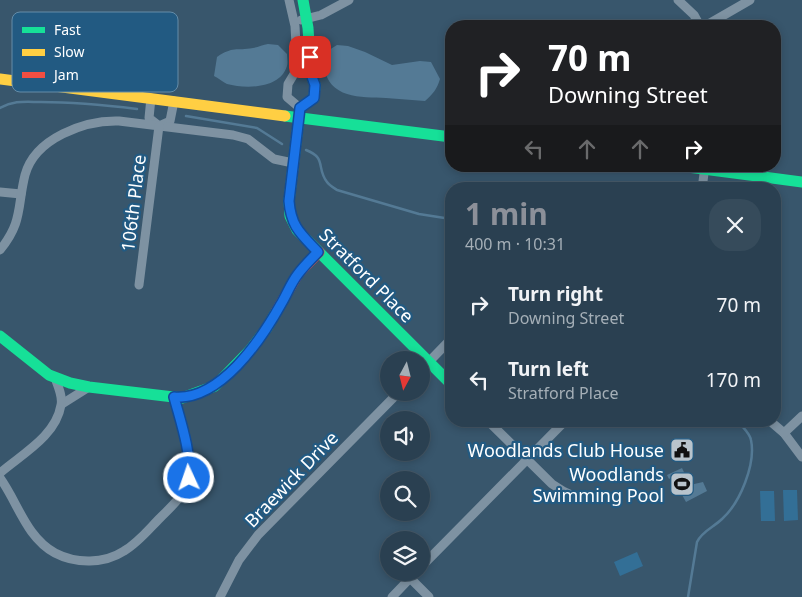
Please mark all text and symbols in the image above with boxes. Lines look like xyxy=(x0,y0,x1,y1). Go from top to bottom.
legend xyxy=(12,12,178,92)
text: Fast xyxy=(54,20,81,39)
text: 70 m xyxy=(548,34,631,81)
pin xyxy=(289,36,331,78)
icon: right xyxy=(465,40,530,105)
text: Slow xyxy=(54,42,85,61)
icon: arrive xyxy=(296,43,324,71)
text: Jam xyxy=(52,65,79,84)
text: Downing Street xyxy=(548,79,708,109)
icon: left xyxy=(520,135,548,163)
icon: ahead xyxy=(573,135,601,163)
icon: ahead xyxy=(626,135,654,163)
icon: right xyxy=(679,135,707,163)
street label: 106th Place xyxy=(115,153,151,253)
text: 1 min xyxy=(465,193,548,234)
button: close xyxy=(709,199,761,251)
street label: Stratford Place xyxy=(315,223,419,327)
text: 400 m · 10:31 xyxy=(465,233,565,255)
text: Turn right xyxy=(508,281,603,307)
icon: right xyxy=(465,291,493,319)
text: 70 m xyxy=(717,292,761,318)
text: Downing Street xyxy=(508,307,624,329)
north arrow xyxy=(380,351,430,401)
map controls xyxy=(380,351,430,581)
text: Turn left xyxy=(508,356,589,382)
icon: left xyxy=(465,366,493,394)
text: 170 m xyxy=(706,367,761,393)
text: Stratford Place xyxy=(508,382,619,404)
button: sound xyxy=(380,411,430,461)
street label: Braewick Drive xyxy=(239,426,343,532)
public building icon: Woodlands Club House xyxy=(669,437,695,463)
place label: Woodlands Club House xyxy=(468,438,664,462)
position arrow xyxy=(162,451,214,503)
place label: Woodlands Swimming Pool xyxy=(533,462,664,507)
button: search xyxy=(380,471,430,521)
sports icon: Woodlands Swimming Pool xyxy=(669,471,695,497)
button: layers xyxy=(380,531,430,581)

